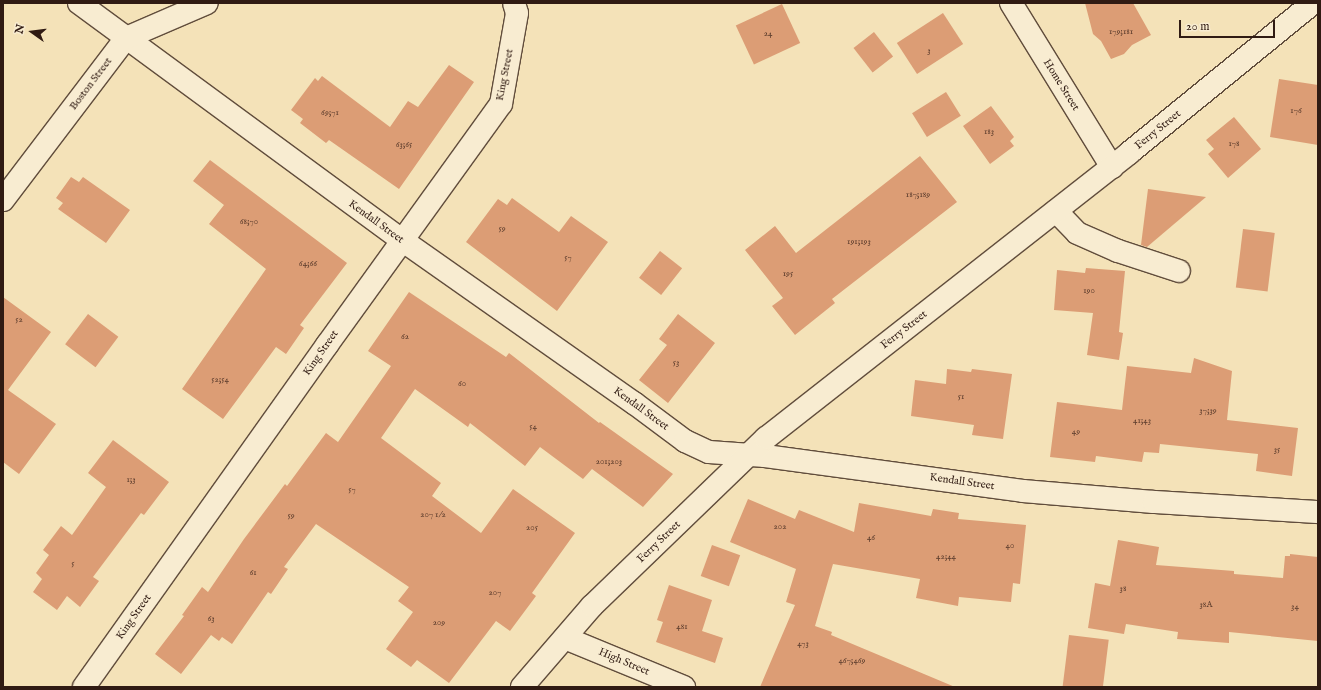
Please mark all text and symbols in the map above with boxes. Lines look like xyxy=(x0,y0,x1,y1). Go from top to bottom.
north arrow xyxy=(12,12,52,52)
scale bar xyxy=(1181,12,1277,38)
text: 20 m xyxy=(1186,19,1209,34)
text: N xyxy=(12,23,28,35)
house number: 179;181 xyxy=(1109,27,1133,37)
house number: 24 xyxy=(764,29,772,39)
house number: 3 xyxy=(927,46,931,56)
street label: King Street xyxy=(494,48,516,102)
street label: Boston Street xyxy=(67,55,115,113)
street label: Home Street xyxy=(1040,57,1082,113)
house number: 176 xyxy=(1290,106,1302,116)
house number: 69;71 xyxy=(321,108,339,118)
street label: Ferry Street xyxy=(1132,108,1184,152)
house number: 183 xyxy=(984,127,994,137)
house number: 178 xyxy=(1228,139,1240,149)
house number: 63;65 xyxy=(396,140,412,150)
house number: 187;189 xyxy=(906,190,930,200)
street label: Kendall Street xyxy=(346,197,406,247)
house number: 68;70 xyxy=(240,217,258,227)
house number: 59 xyxy=(498,224,506,234)
house number: 191;193 xyxy=(847,237,871,247)
house number: 57 xyxy=(564,253,572,263)
house number: 64;66 xyxy=(299,259,317,269)
house number: 195 xyxy=(783,269,793,279)
house number: 190 xyxy=(1083,286,1095,296)
street label: Ferry Street xyxy=(878,308,930,352)
house number: 52 xyxy=(15,315,23,325)
street label: King Street xyxy=(301,328,341,378)
house number: 62 xyxy=(401,332,409,342)
house number: 53 xyxy=(673,358,679,368)
house number: 52;54 xyxy=(211,375,229,385)
house number: 60 xyxy=(458,379,466,389)
street label: Kendall Street xyxy=(611,384,671,434)
house number: 51 xyxy=(958,392,964,402)
house number: 37;39 xyxy=(1199,406,1217,416)
house number: 41;43 xyxy=(1133,416,1151,426)
house number: 54 xyxy=(529,422,537,432)
house number: 49 xyxy=(1072,427,1080,437)
house number: 35 xyxy=(1274,445,1280,455)
house number: 201;203 xyxy=(596,457,622,467)
street label: Kendall Street xyxy=(929,471,995,493)
house number: 1;3 xyxy=(126,475,136,485)
house number: 57 xyxy=(348,485,356,495)
house number: 207 1/2 xyxy=(420,510,446,520)
house number: 59 xyxy=(287,511,295,521)
street label: Ferry Street xyxy=(635,518,683,566)
house number: 202 xyxy=(774,522,786,532)
house number: 205 xyxy=(526,523,538,533)
house number: 46 xyxy=(867,533,875,543)
house number: 40 xyxy=(1006,541,1014,551)
house number: 42;44 xyxy=(936,552,956,562)
house number: 5 xyxy=(71,559,75,569)
house number: 61 xyxy=(249,568,257,578)
house number: 38 xyxy=(1120,584,1126,594)
house number: 207 xyxy=(489,588,501,598)
street label: King Street xyxy=(114,592,154,642)
house number: 38A xyxy=(1200,600,1212,610)
house number: 34 xyxy=(1291,602,1299,612)
house number: 63 xyxy=(207,614,215,624)
house number: 209 xyxy=(433,618,445,628)
house number: 481 xyxy=(676,622,688,632)
house number: 473 xyxy=(797,639,809,649)
street label: High Street xyxy=(597,645,651,679)
house number: 467;469 xyxy=(838,656,866,666)

